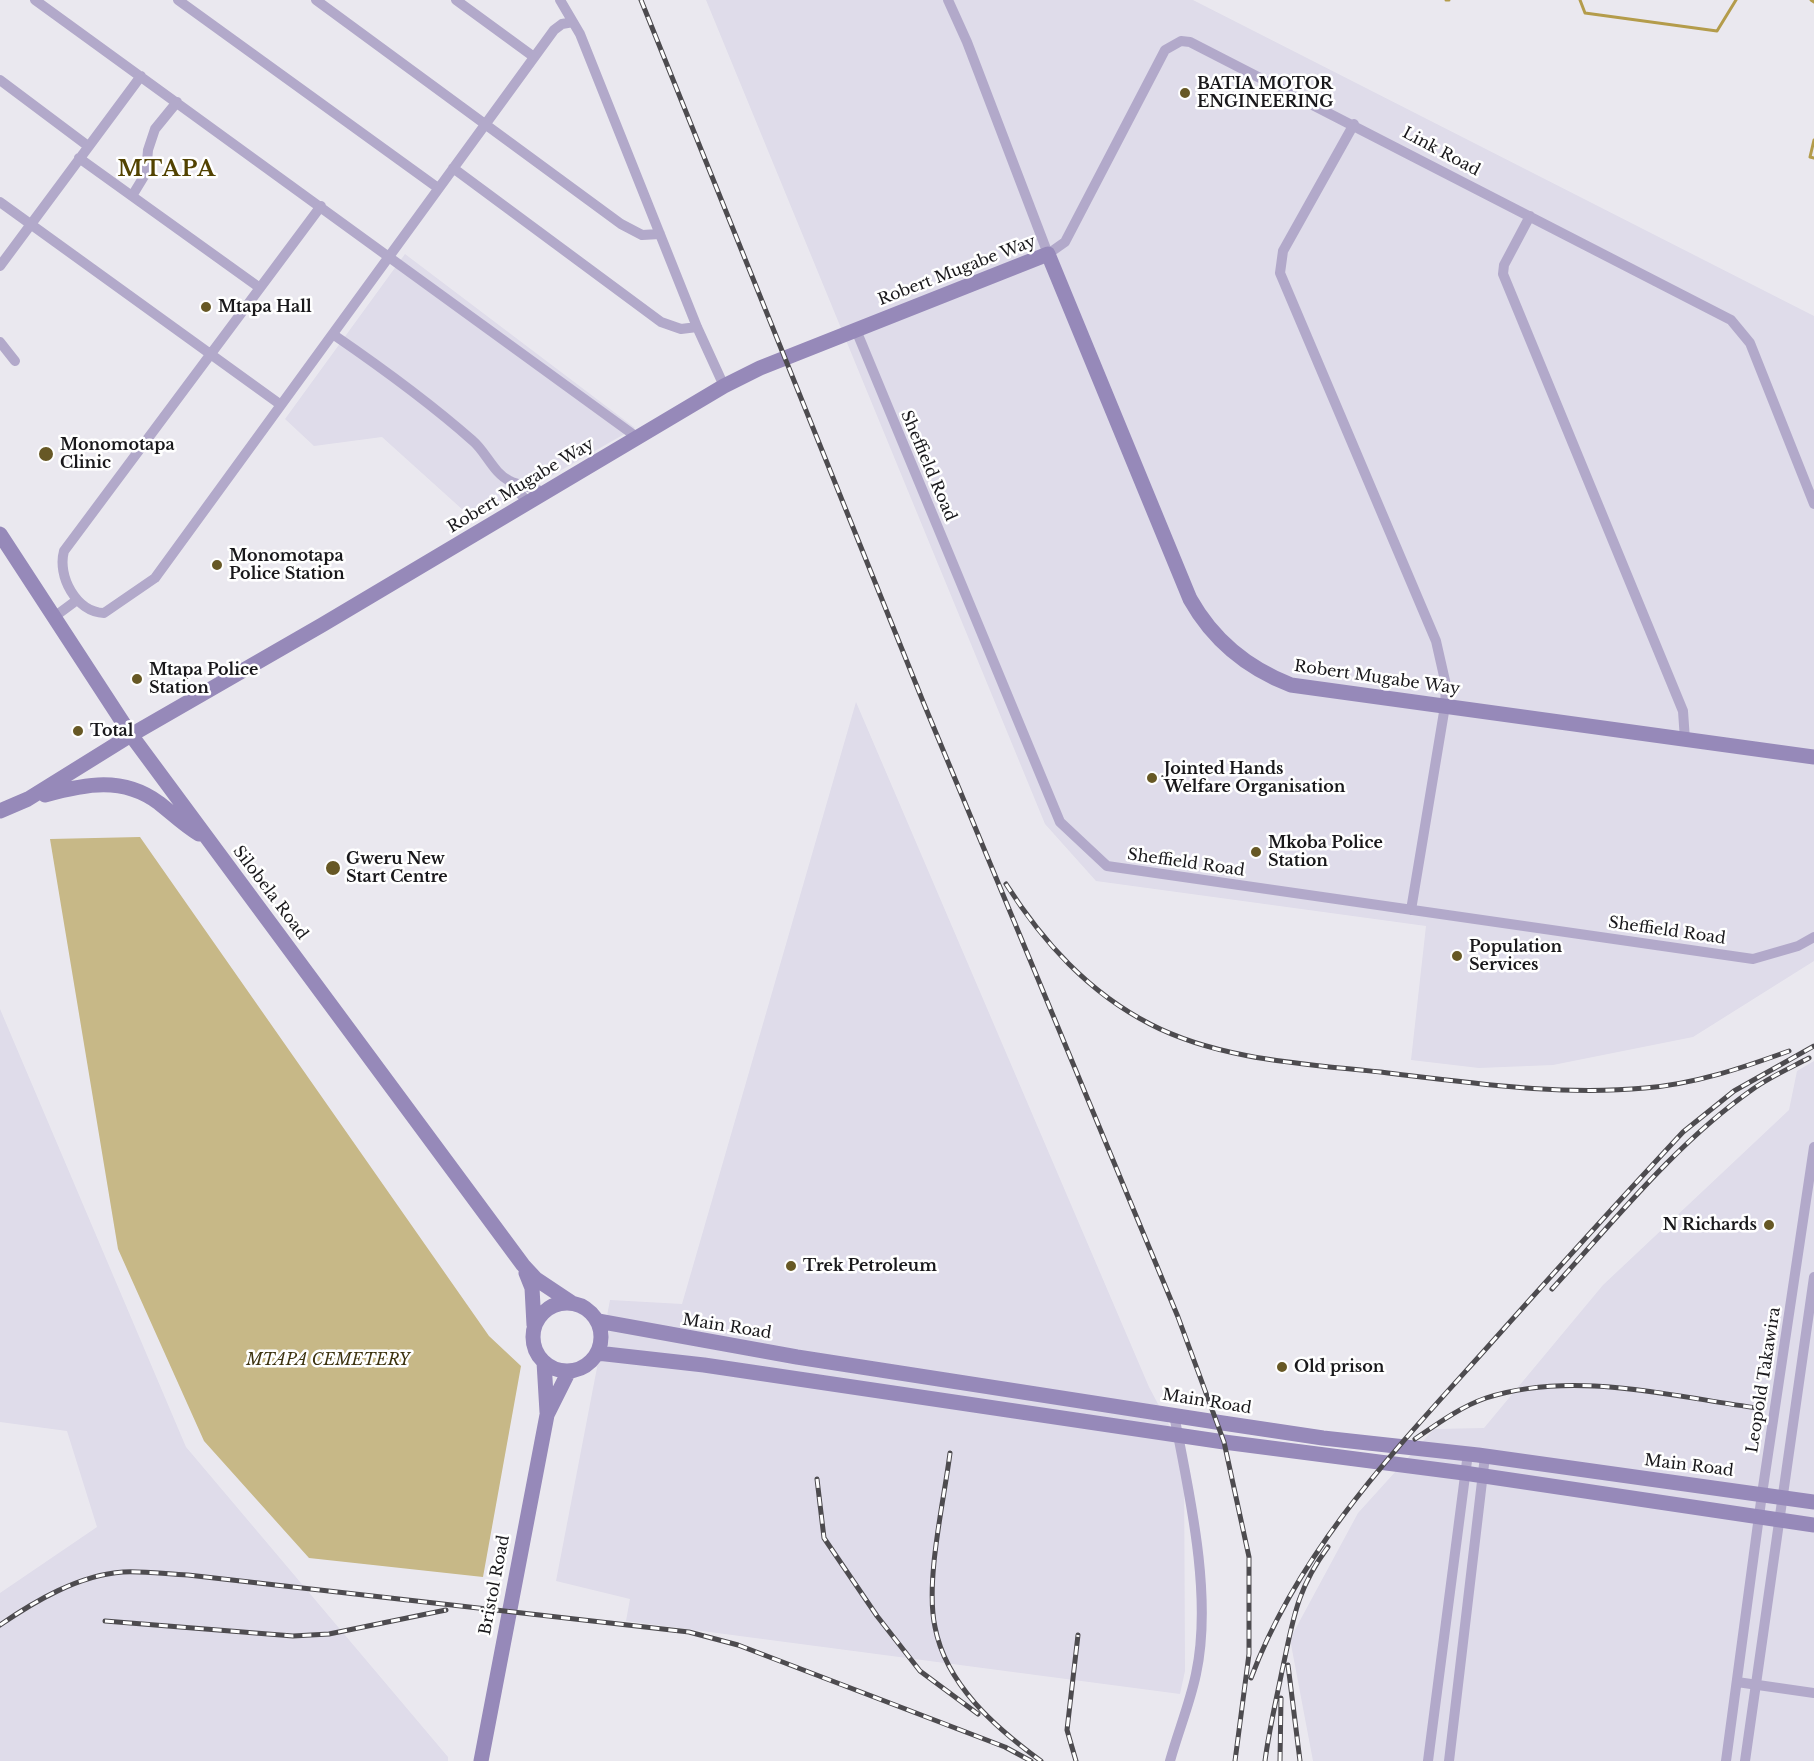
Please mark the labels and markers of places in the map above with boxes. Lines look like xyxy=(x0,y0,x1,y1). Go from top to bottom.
place label: BATIA MOTOR ENGINEERING xyxy=(1197,74,1333,112)
marker: BATIA MOTOR ENGINEERING xyxy=(1178,86,1192,100)
place label: Mtapa Hall xyxy=(218,297,312,317)
marker: Mtapa Hall xyxy=(199,300,213,314)
place label: Monomotapa Clinic xyxy=(60,435,175,473)
marker: Monomotapa Clinic xyxy=(37,445,55,463)
place label: Monomotapa Police Station xyxy=(229,546,345,584)
marker: Monomotapa Police Station xyxy=(210,558,224,572)
place label: Mtapa Police Station xyxy=(149,660,258,698)
marker: Mtapa Police Station xyxy=(130,672,144,686)
place label: Total xyxy=(90,721,133,741)
marker: Total xyxy=(71,724,85,738)
place label: Jointed Hands Welfare Organisation xyxy=(1164,759,1345,797)
marker: Jointed Hands Welfare Organisation xyxy=(1145,771,1159,785)
place label: Mkoba Police Station xyxy=(1268,833,1383,871)
marker: Mkoba Police Station xyxy=(1249,845,1263,859)
place label: Gweru New Start Centre xyxy=(346,849,448,887)
marker: Gweru New Start Centre xyxy=(324,859,342,877)
place label: Population Services xyxy=(1469,937,1562,975)
marker: Population Services xyxy=(1450,949,1464,963)
place label: N Richards xyxy=(1663,1215,1757,1235)
marker: N Richards xyxy=(1762,1218,1776,1232)
place label: Trek Petroleum xyxy=(803,1256,937,1276)
marker: Trek Petroleum xyxy=(784,1259,798,1273)
place label: Old prison xyxy=(1294,1357,1384,1377)
marker: Old prison xyxy=(1275,1360,1289,1374)

